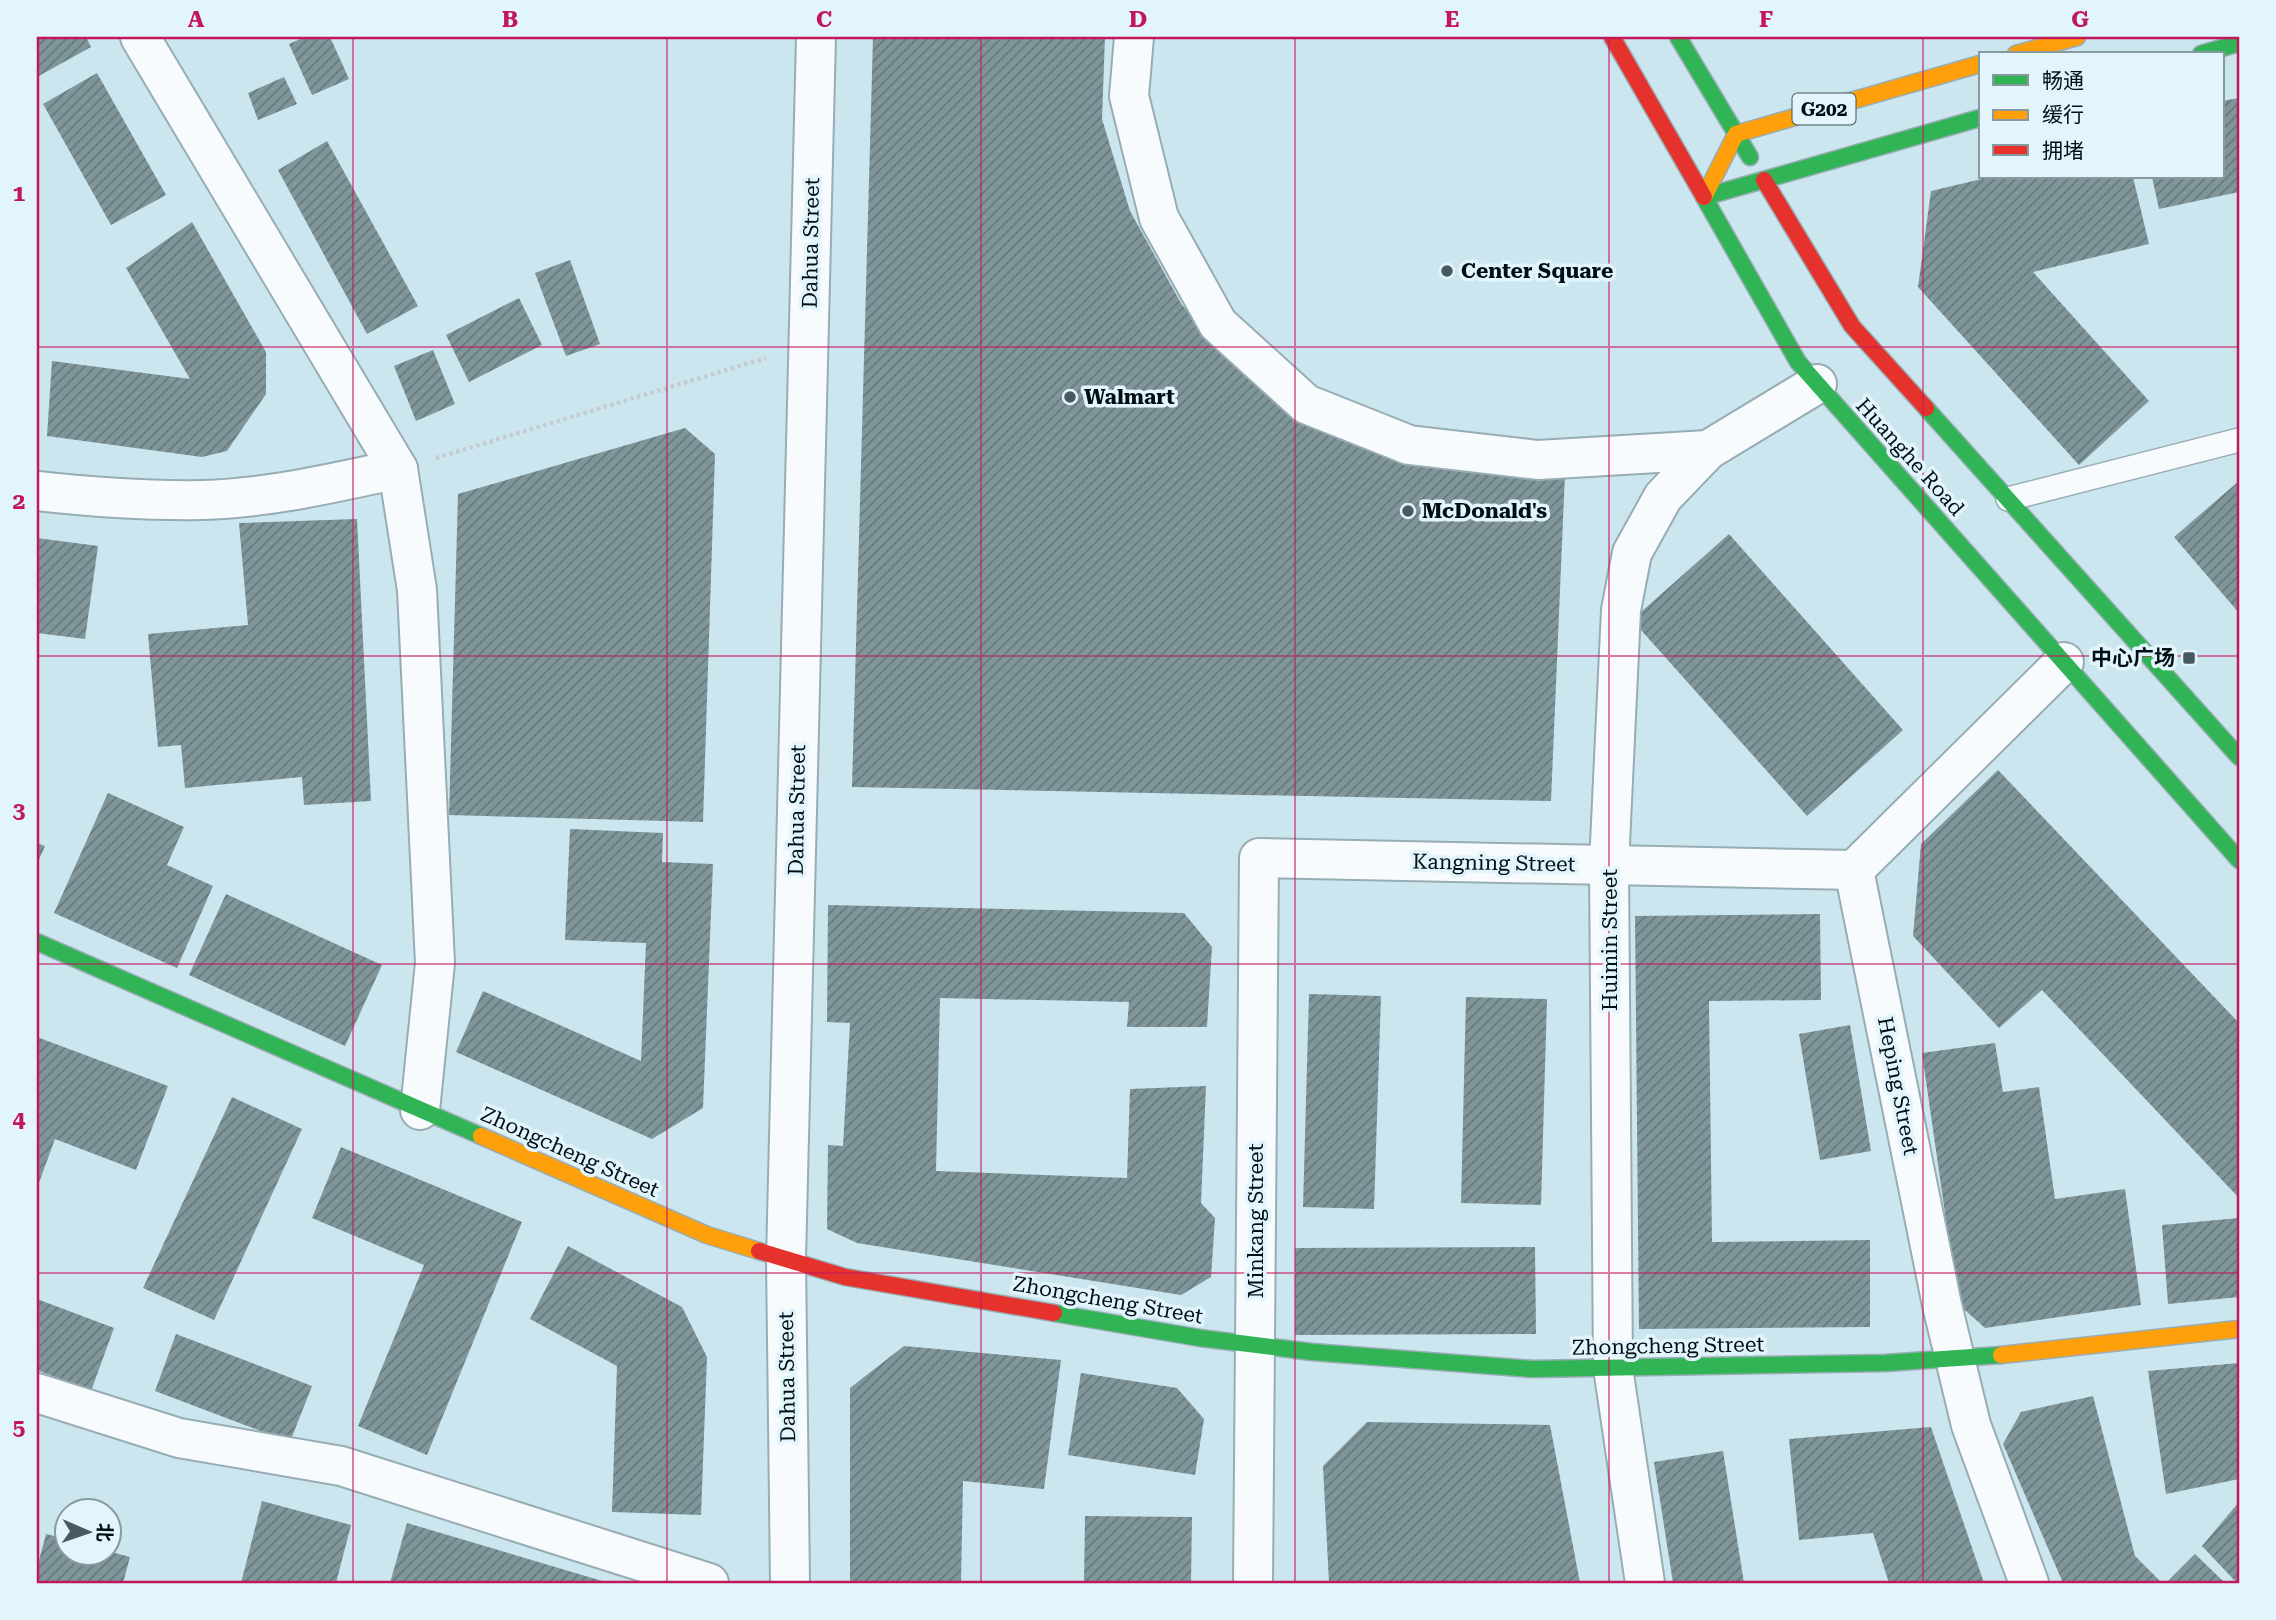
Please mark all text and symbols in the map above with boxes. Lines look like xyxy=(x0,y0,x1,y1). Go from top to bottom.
text: A xyxy=(188,6,205,33)
text: B xyxy=(502,6,518,33)
text: C xyxy=(816,6,832,33)
text: D xyxy=(1129,6,1147,33)
text: E xyxy=(1445,6,1459,33)
text: F xyxy=(1759,6,1773,33)
text: G xyxy=(2071,6,2089,33)
legend xyxy=(1979,52,2224,178)
text: 畅通 xyxy=(2042,69,2084,93)
road number: G202 xyxy=(1792,94,1856,124)
text: 缓行 xyxy=(2042,103,2084,127)
text: 拥堵 xyxy=(2042,139,2084,163)
street label: Dahua Street xyxy=(798,177,824,309)
text: 1 xyxy=(13,180,26,207)
place label: Center Square xyxy=(1461,259,1613,283)
marker: Center Square xyxy=(1439,263,1455,279)
place label: Walmart xyxy=(1084,385,1175,409)
marker: Walmart xyxy=(1062,389,1078,405)
street label: Huanghe Road xyxy=(1851,393,1969,521)
text: 2 xyxy=(13,488,25,515)
place label: McDonald's xyxy=(1422,499,1547,523)
marker: McDonald's xyxy=(1400,503,1416,519)
place label: 中心广场 xyxy=(2091,646,2175,670)
marker: 中心广场 xyxy=(2181,650,2197,666)
street label: Dahua Street xyxy=(784,744,810,876)
text: 3 xyxy=(13,797,26,824)
street label: Kangning Street xyxy=(1412,850,1576,876)
street label: Huimin Street xyxy=(1598,869,1622,1011)
street label: Heping Street xyxy=(1873,1015,1923,1157)
street label: Zhongcheng Street xyxy=(477,1102,663,1202)
text: 4 xyxy=(13,1106,26,1133)
street label: Minkang Street xyxy=(1244,1143,1268,1298)
street label: Zhongcheng Street xyxy=(1011,1271,1205,1329)
street label: Dahua Street xyxy=(774,1311,800,1443)
street label: Zhongcheng Street xyxy=(1572,1332,1765,1360)
text: 5 xyxy=(13,1414,26,1441)
north arrow xyxy=(52,1498,122,1568)
text: 北 xyxy=(93,1523,116,1542)

